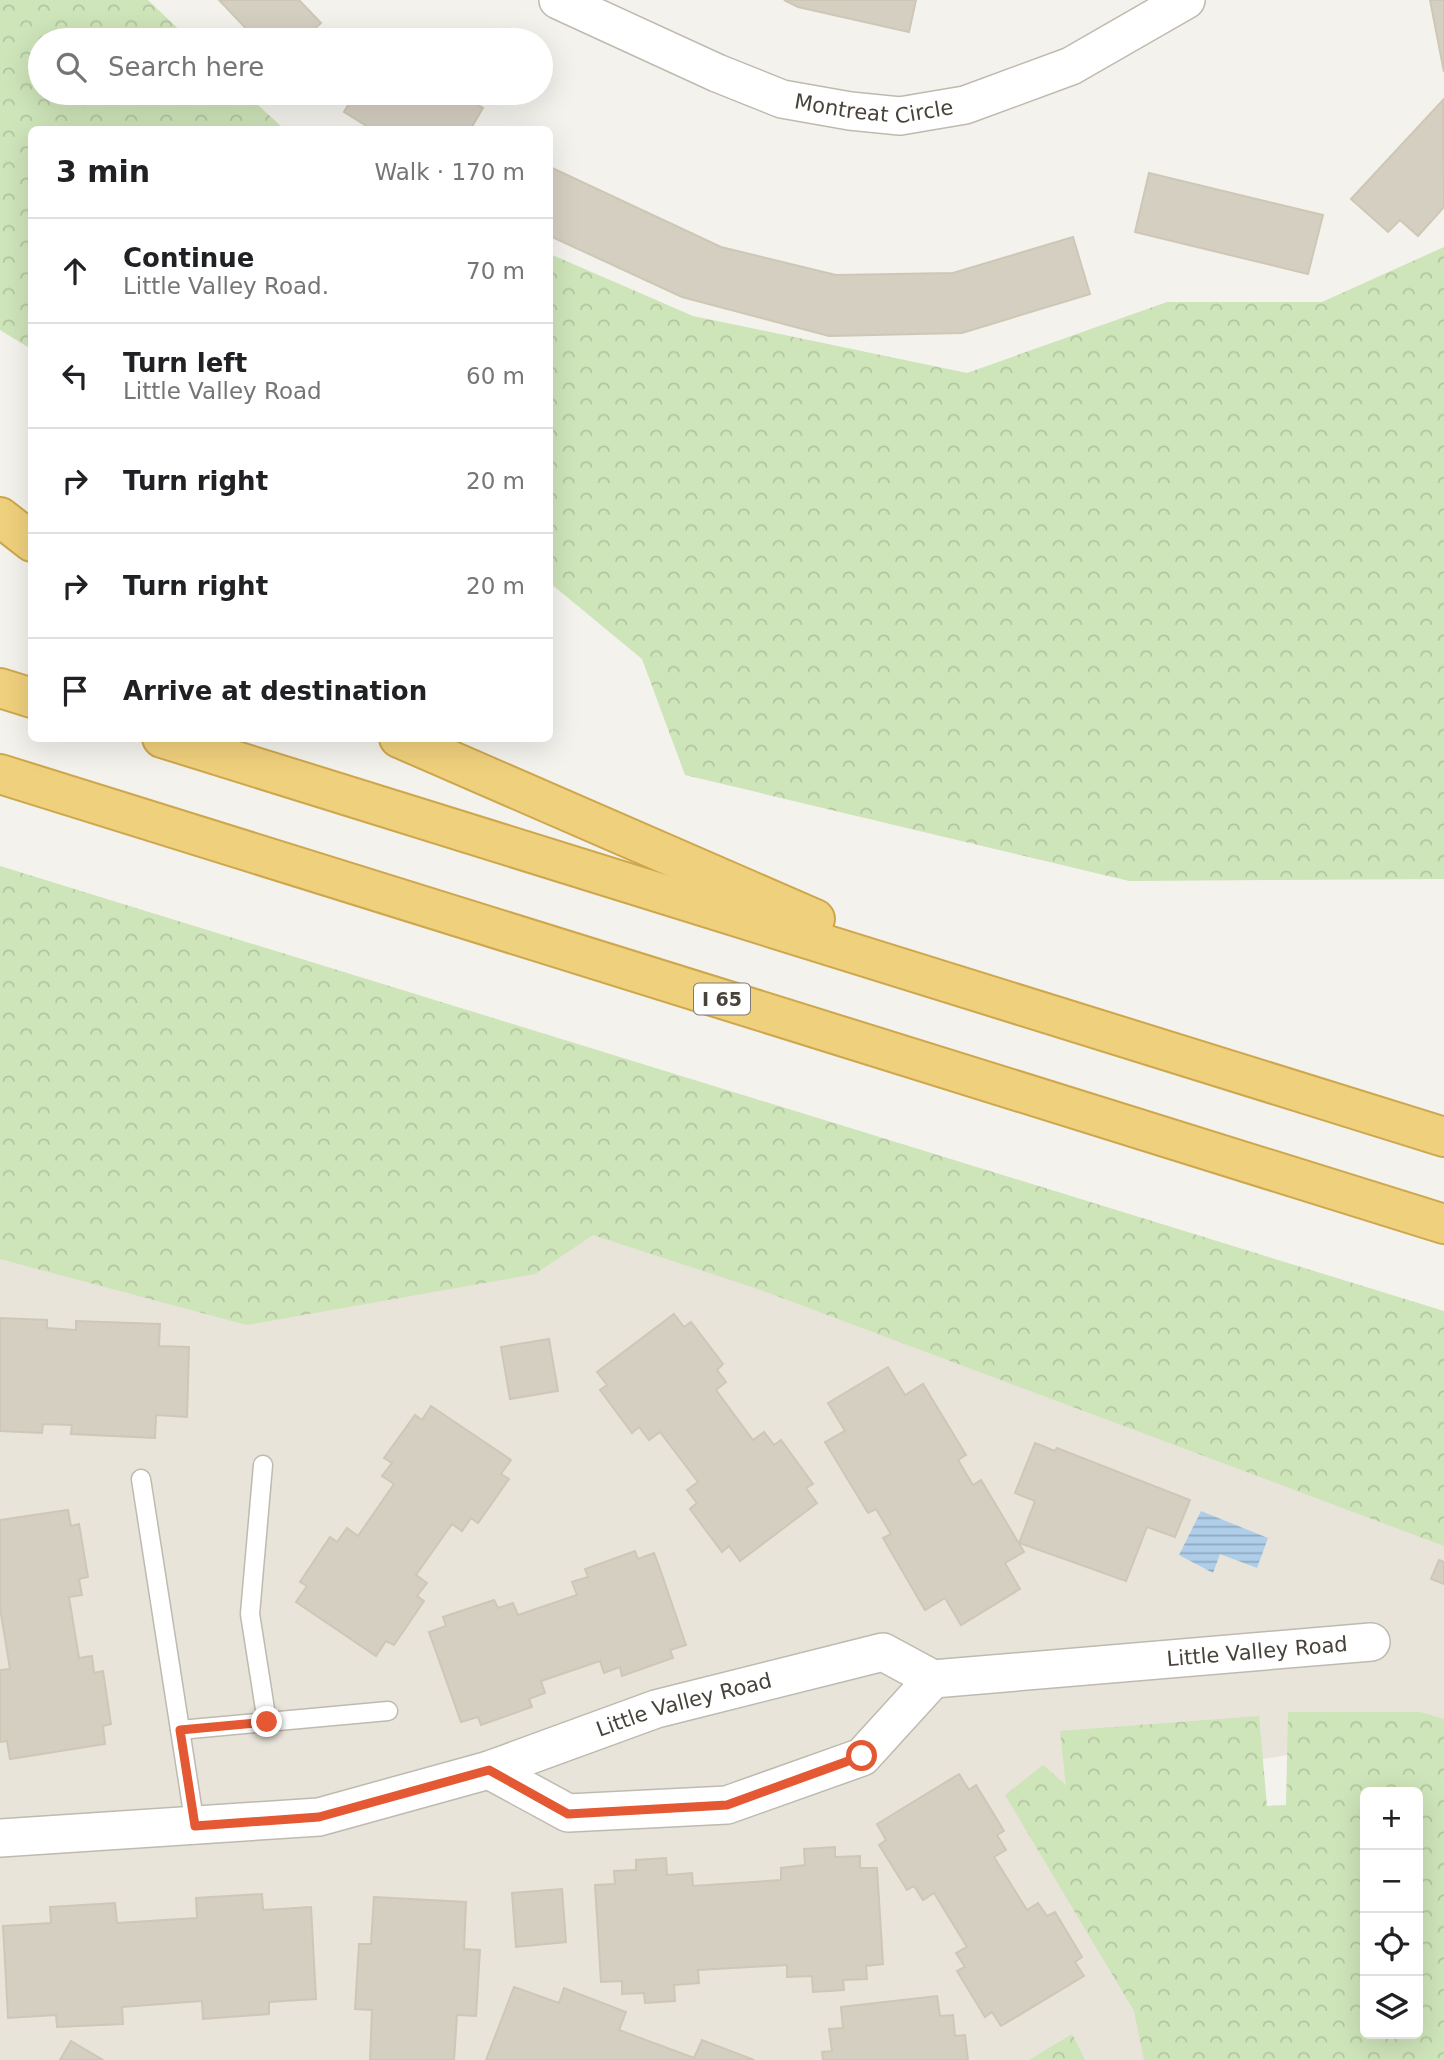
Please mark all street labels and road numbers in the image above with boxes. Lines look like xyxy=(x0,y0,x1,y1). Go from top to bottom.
street label: Montreat Circle xyxy=(793,89,955,129)
road number: I 65 xyxy=(694,984,750,1015)
street label: Little Valley Road xyxy=(1166,1632,1349,1671)
street label: Little Valley Road xyxy=(593,1668,774,1742)

